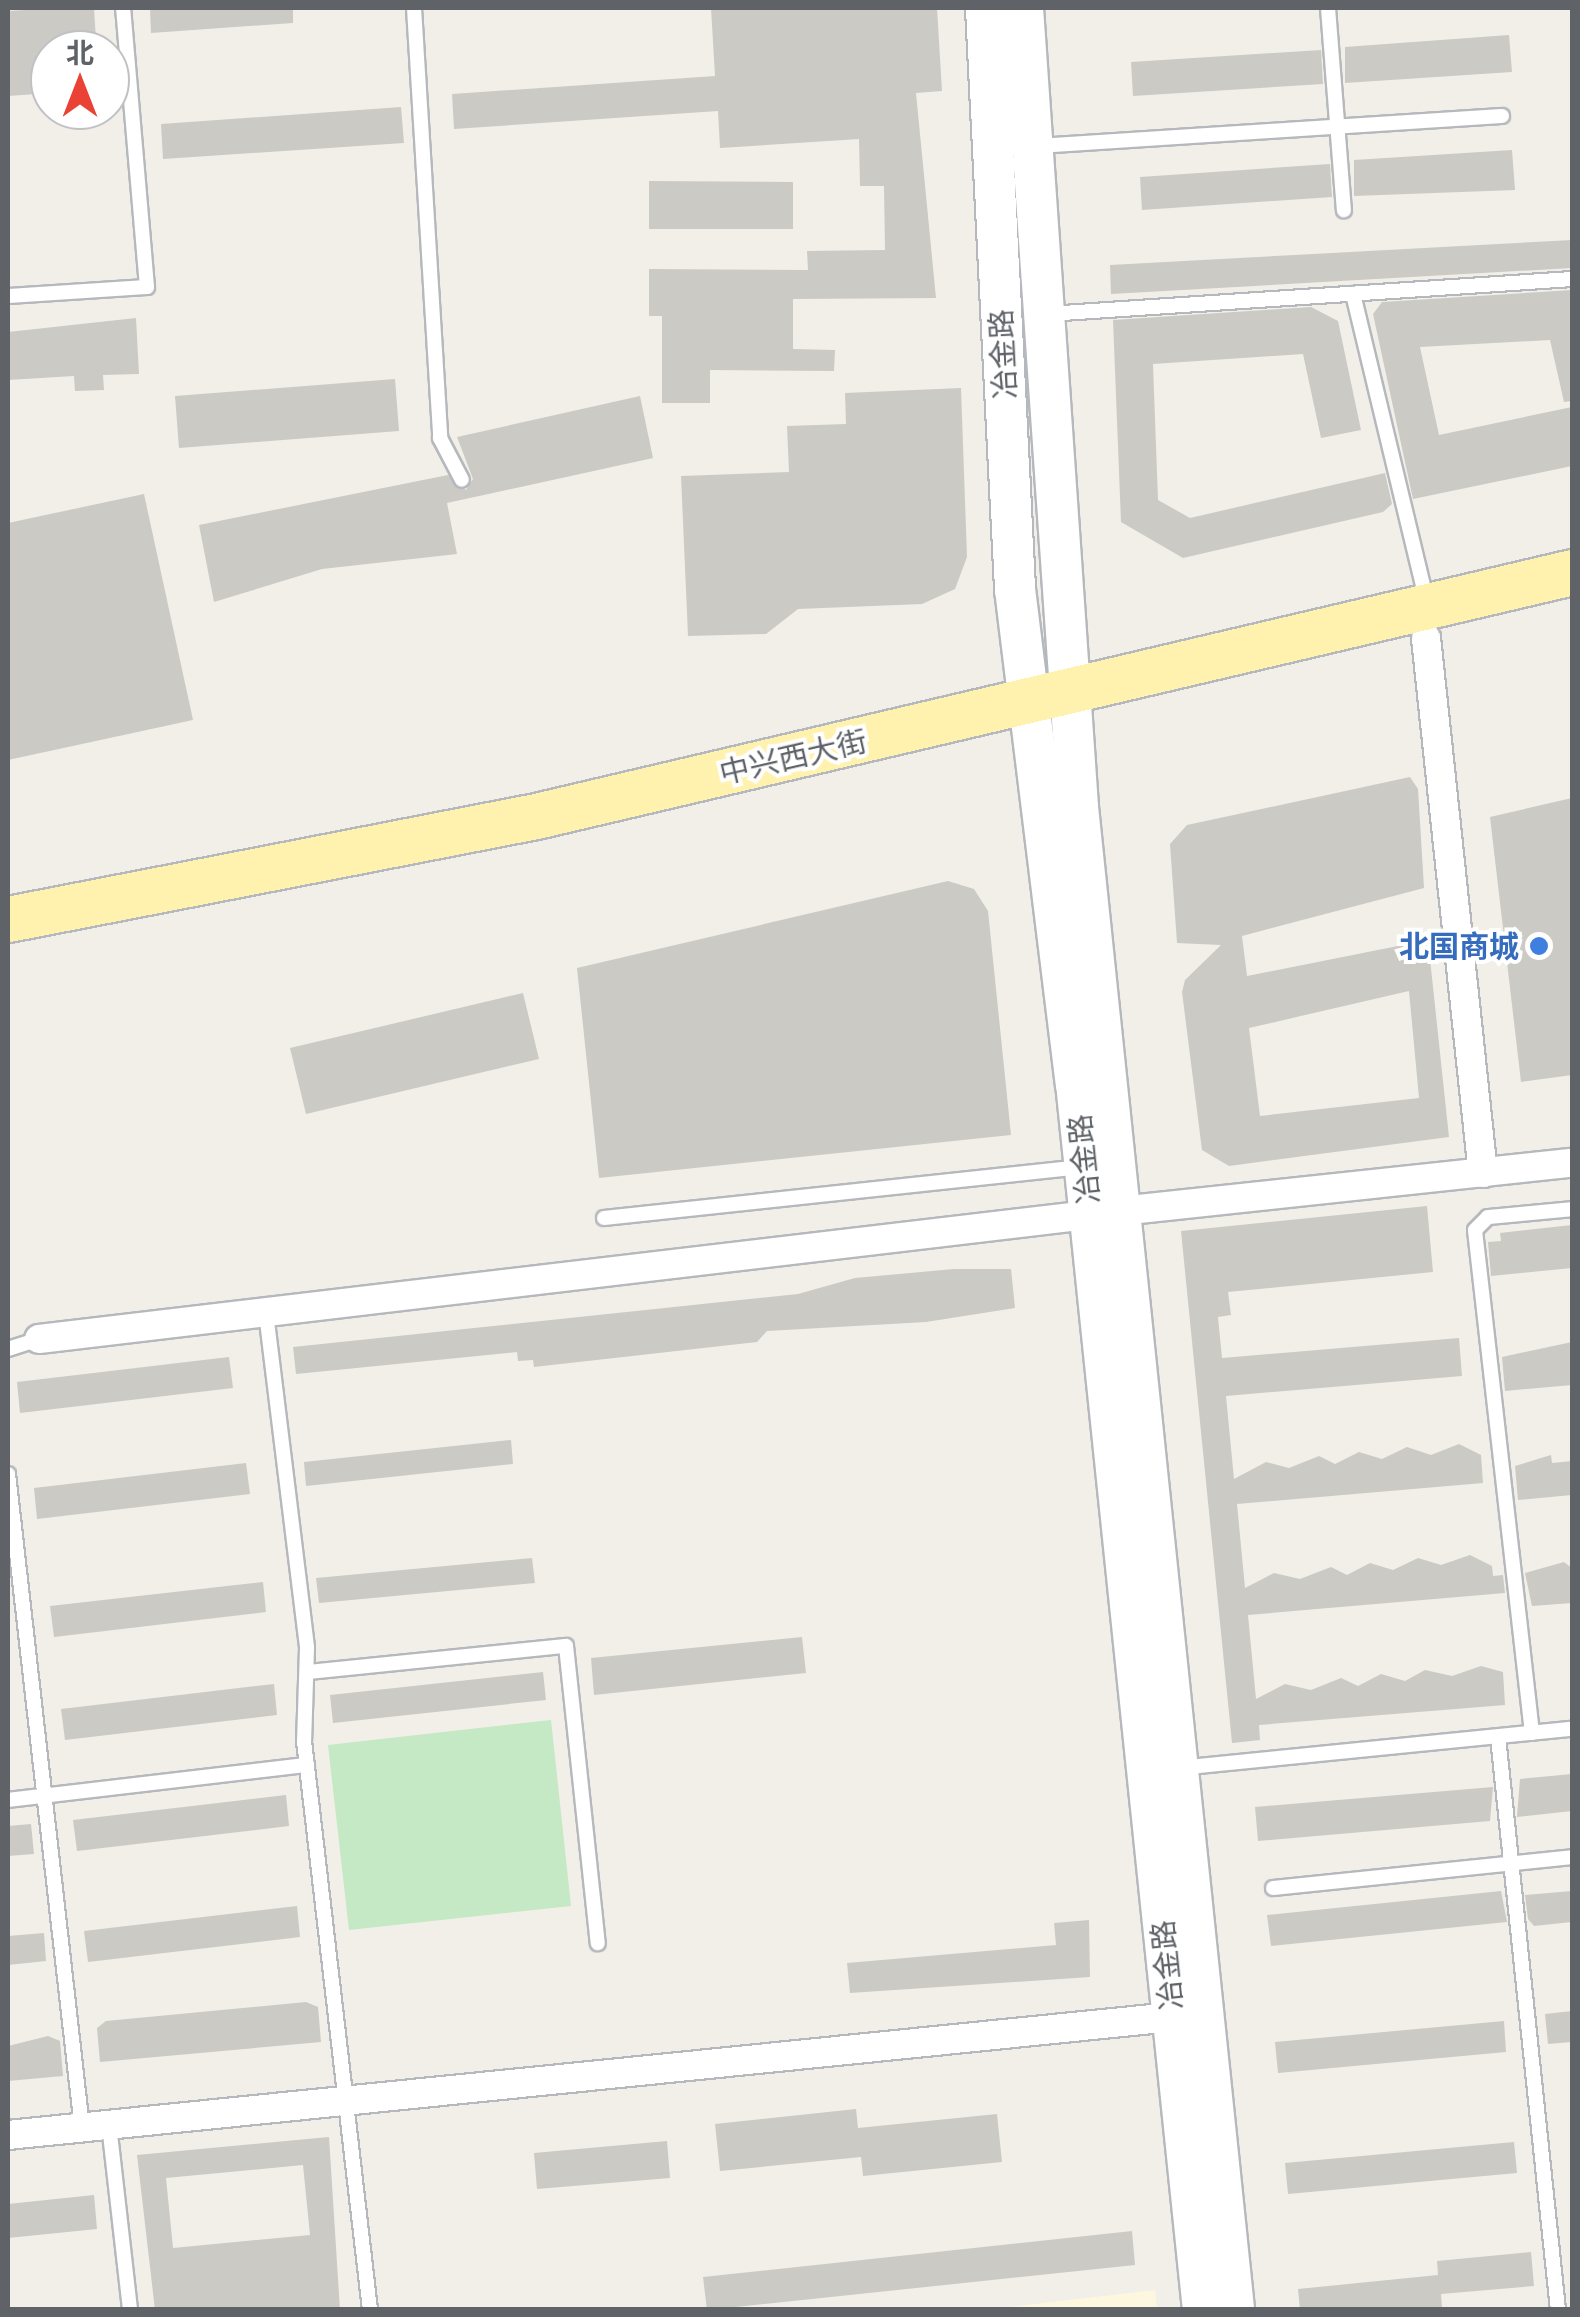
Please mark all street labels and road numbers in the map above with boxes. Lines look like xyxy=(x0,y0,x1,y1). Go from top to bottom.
street label: 冶金路 xyxy=(983,308,1023,400)
street label: 中兴西大街 xyxy=(716,723,870,791)
street label: 冶金路 xyxy=(1061,1112,1107,1206)
street label: 冶金路 xyxy=(1144,1918,1190,2012)

